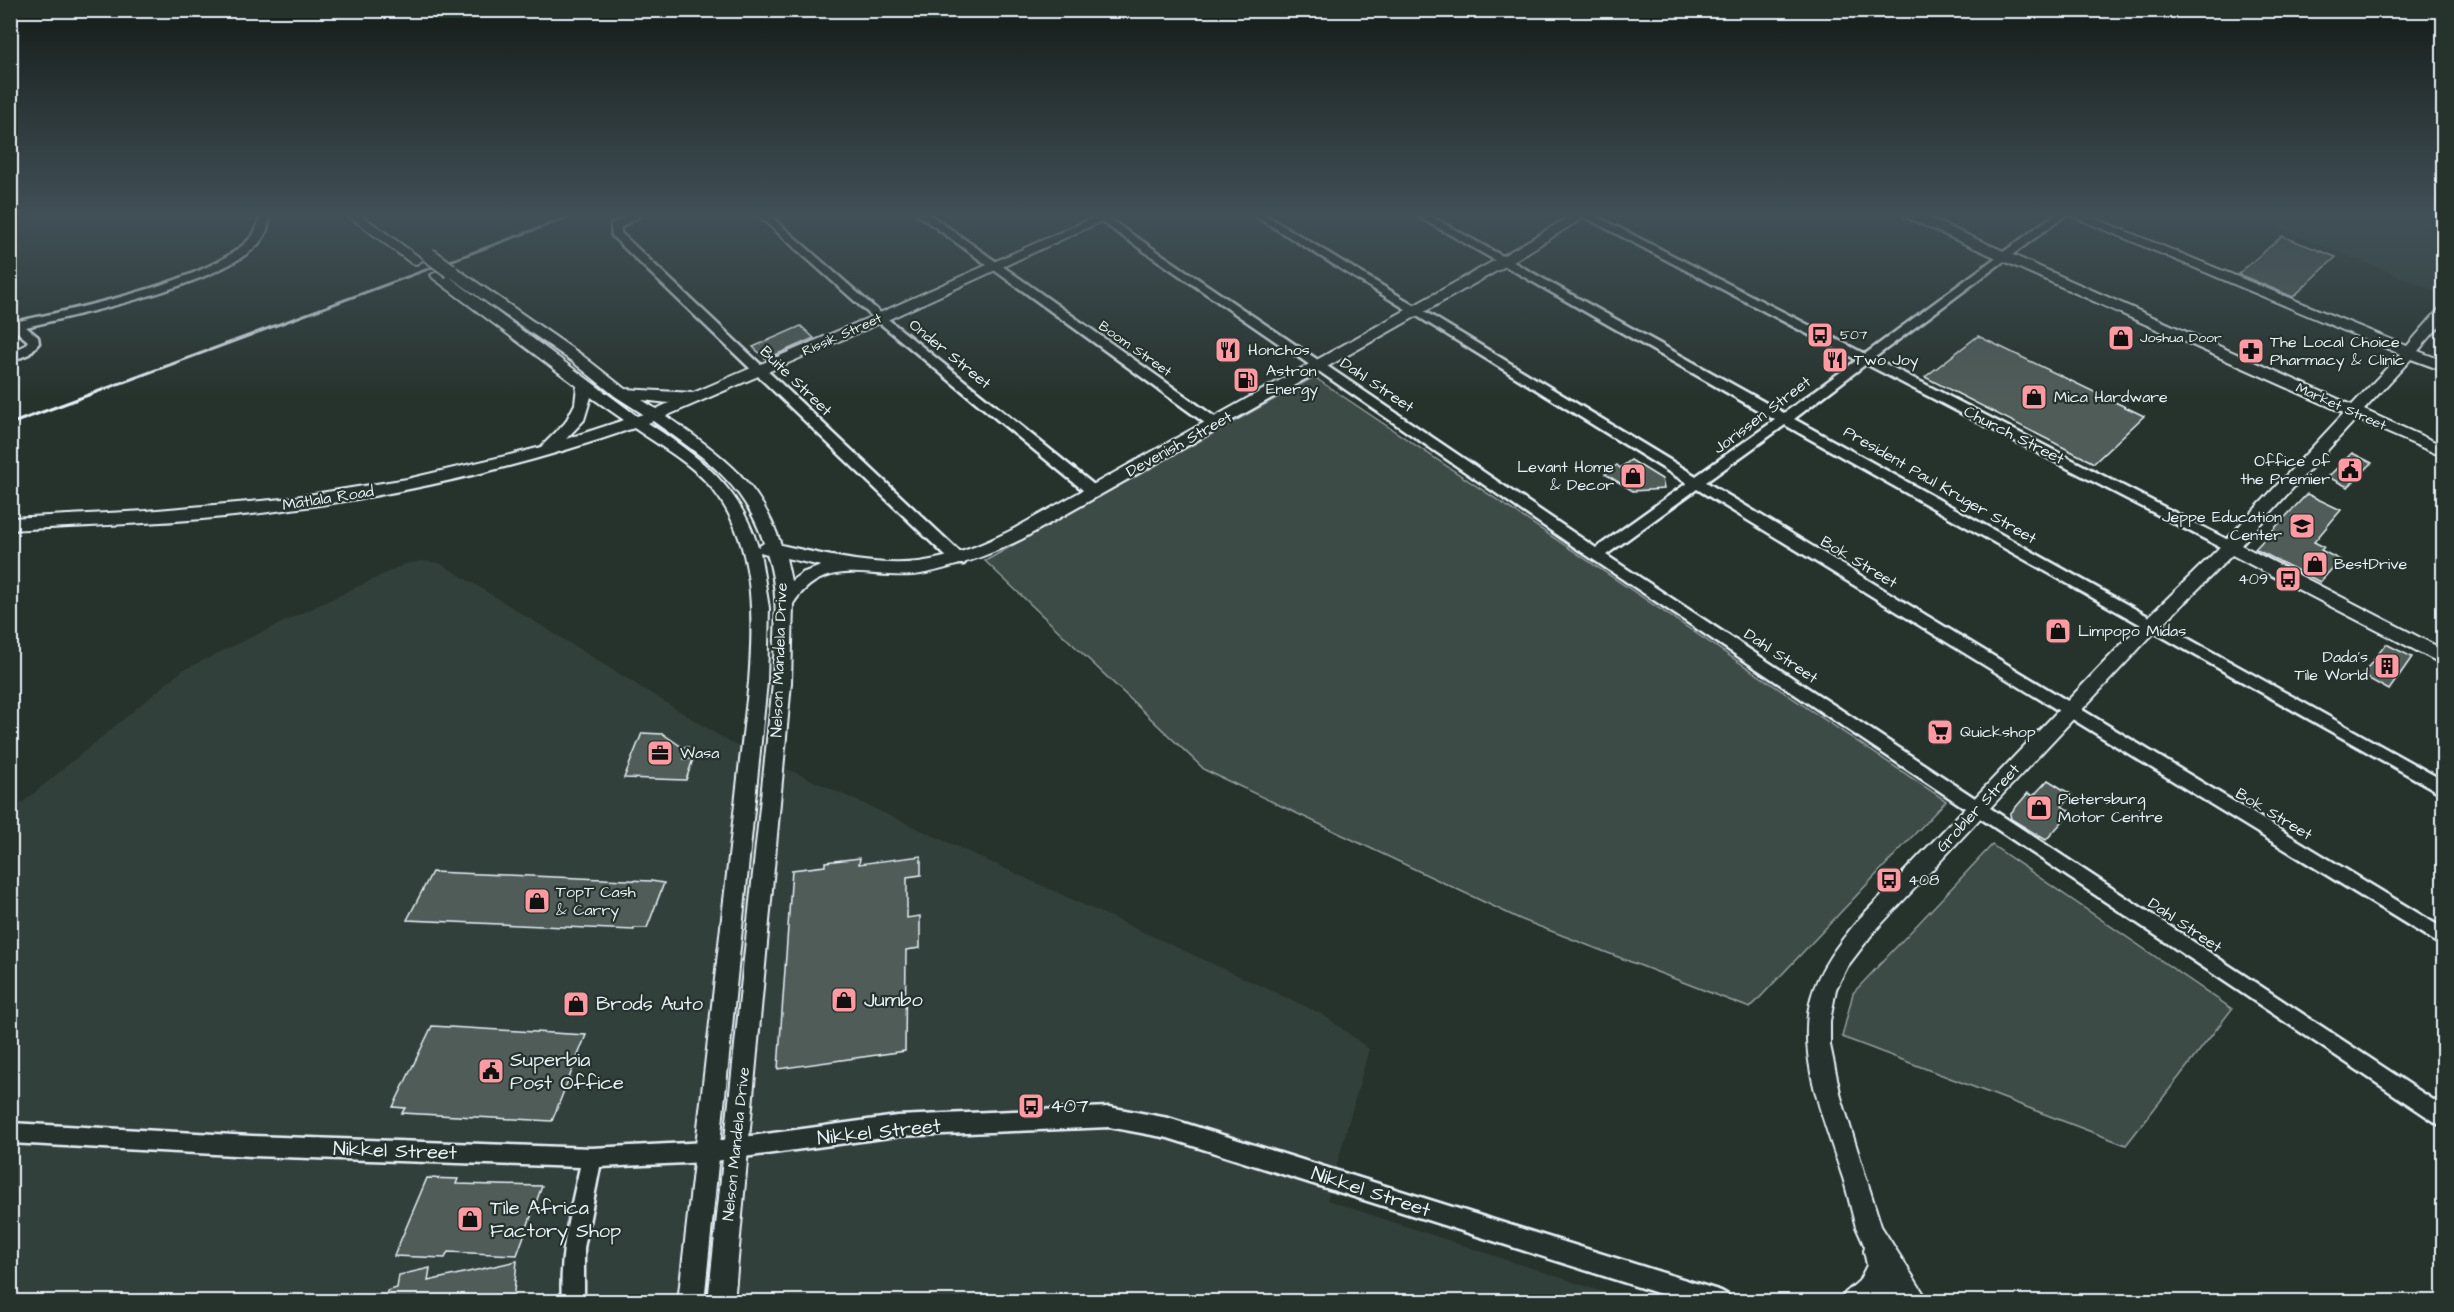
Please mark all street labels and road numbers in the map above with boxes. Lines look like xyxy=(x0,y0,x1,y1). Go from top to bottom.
street label: Rissik Street xyxy=(799,308,886,362)
street label: Onder Street xyxy=(904,314,996,394)
street label: Boom Street xyxy=(1094,316,1176,382)
street label: Buite Street xyxy=(755,341,837,422)
street label: Dahl Street xyxy=(1336,352,1419,418)
street label: Jorissen Street xyxy=(1709,371,1816,459)
street label: Market Street xyxy=(2293,378,2390,436)
street label: Church Street xyxy=(1960,400,2068,470)
street label: Devenish Street xyxy=(1122,405,1236,482)
street label: President Paul Kruger Street xyxy=(1839,421,2041,551)
street label: Matlala Road xyxy=(281,480,375,516)
street label: Bok Street xyxy=(1816,530,1902,594)
street label: Nelson Mandela Drive xyxy=(765,582,793,738)
street label: Dahl Street xyxy=(1740,623,1823,689)
street label: Grobler Street xyxy=(1931,759,2025,857)
street label: Bok Street xyxy=(2231,782,2317,846)
street label: Dahl Street xyxy=(2144,892,2227,958)
street label: Nelson Mandela Drive xyxy=(717,1066,755,1222)
street label: Nikkel Street xyxy=(816,1112,942,1152)
street label: Nikkel Street xyxy=(333,1135,457,1167)
street label: Nikkel Street xyxy=(1308,1160,1434,1224)

